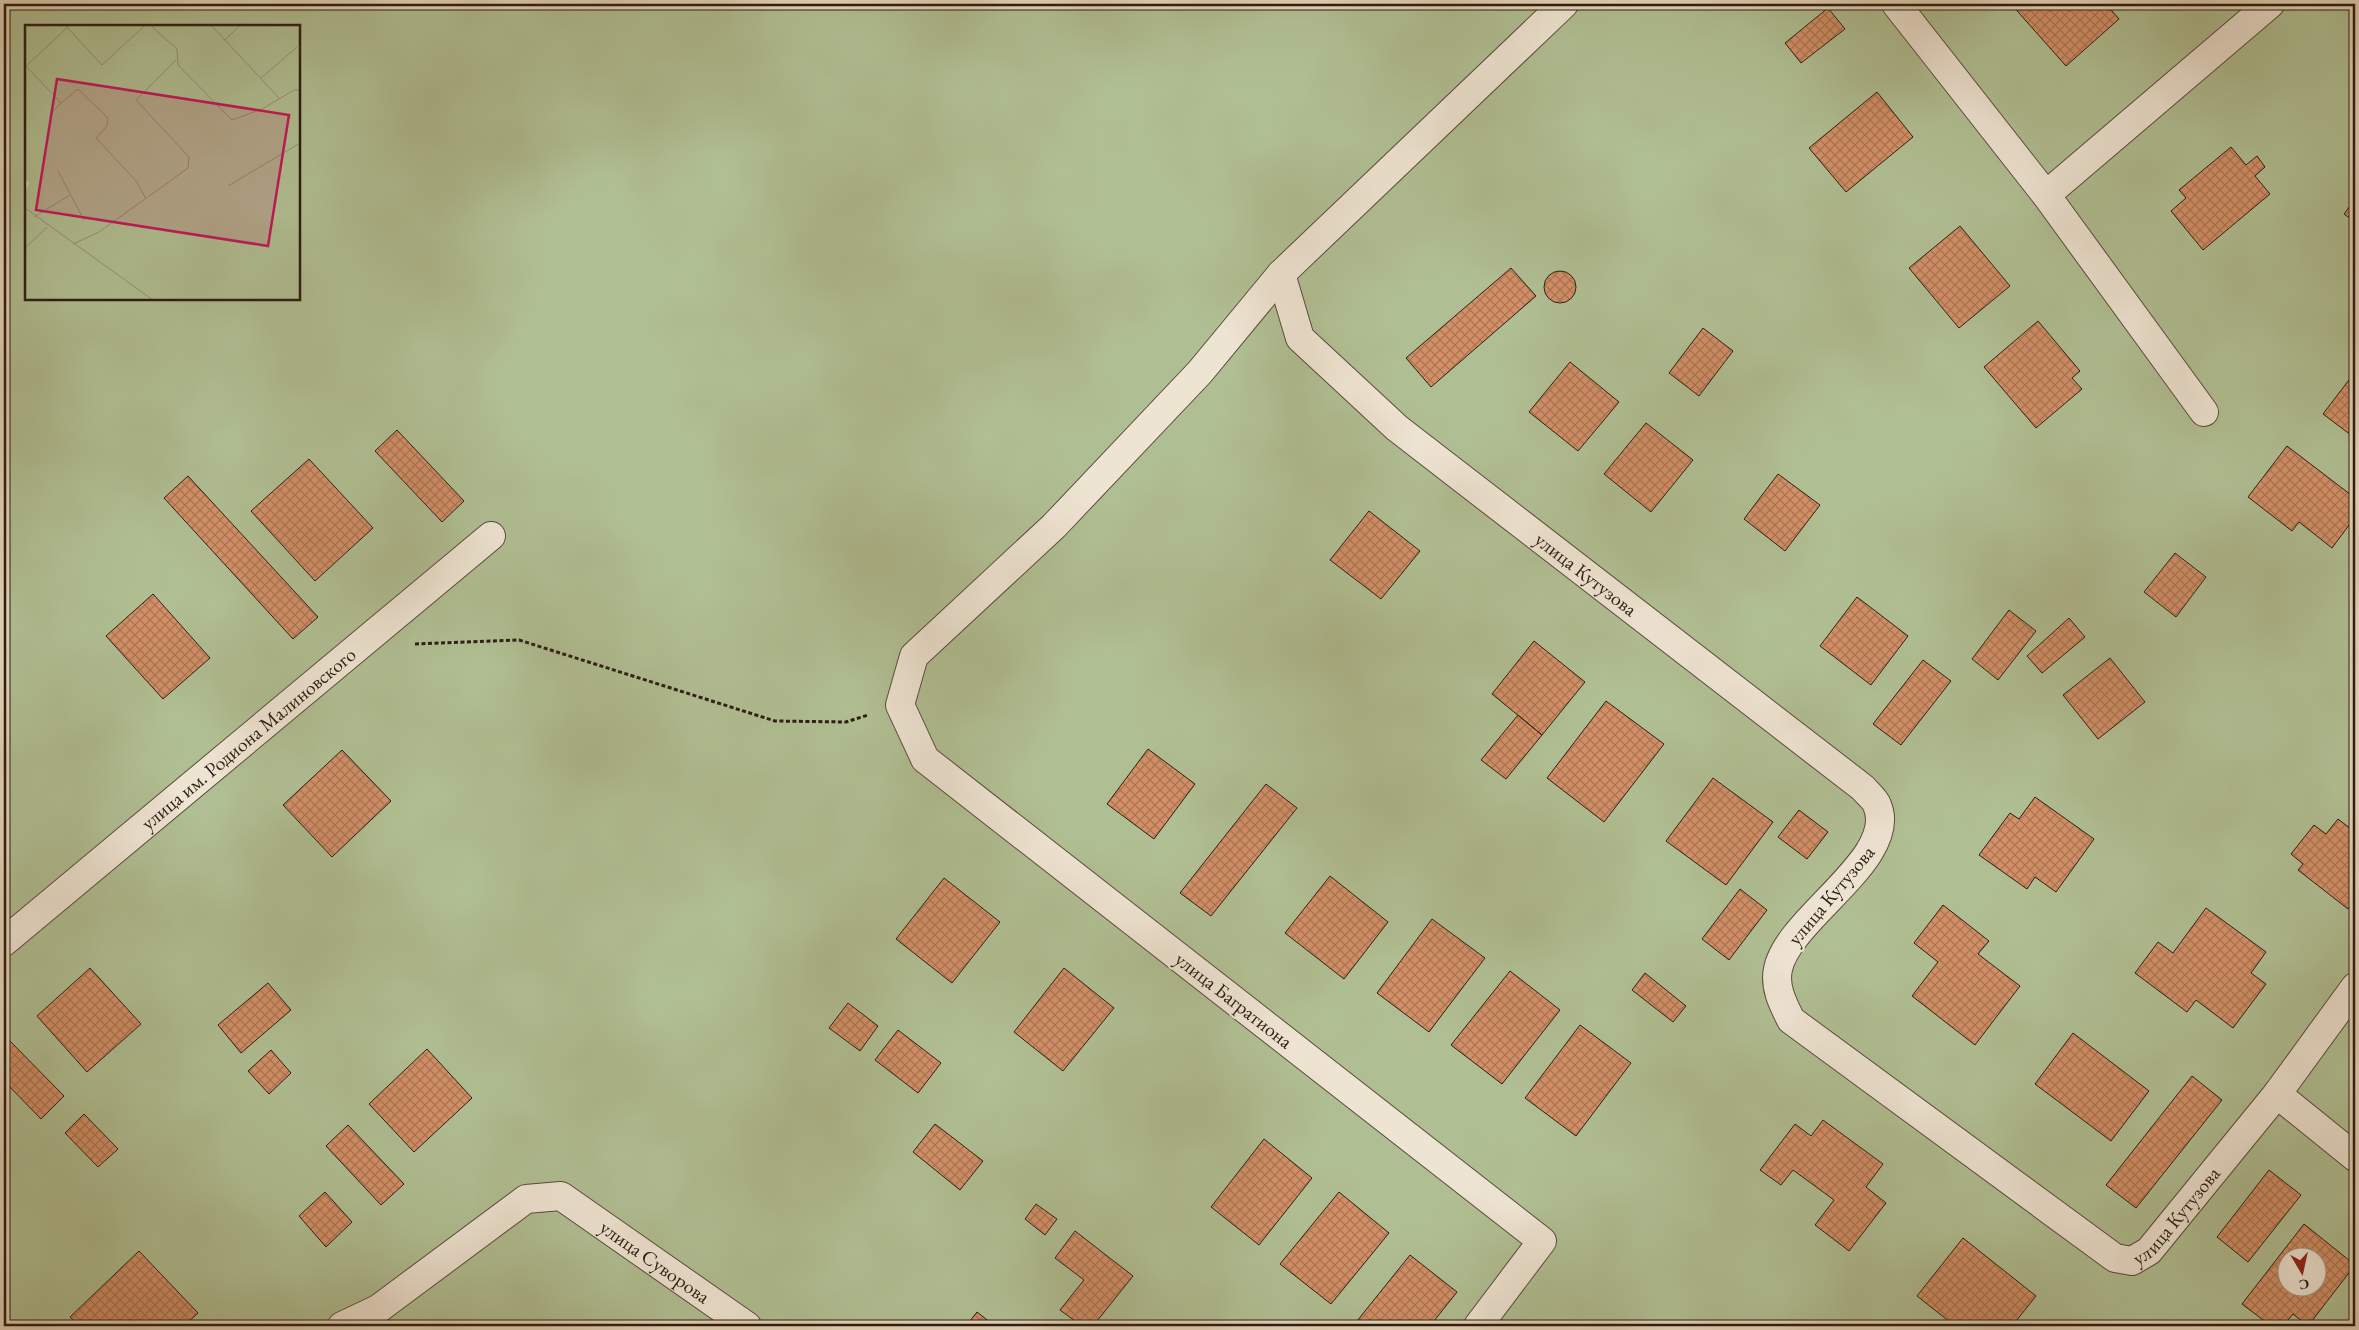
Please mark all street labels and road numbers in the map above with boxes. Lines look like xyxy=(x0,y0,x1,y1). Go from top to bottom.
street label: улица Кутузова xyxy=(1530,526,1643,622)
street label: улица им. Родиона Малиновского xyxy=(135,641,361,836)
street label: улица Кутузова xyxy=(1782,840,1880,950)
street label: улица Багратиона xyxy=(1170,946,1298,1054)
street label: улица Кутузова xyxy=(2128,1161,2226,1271)
street label: улица Суворова xyxy=(595,1214,715,1309)

